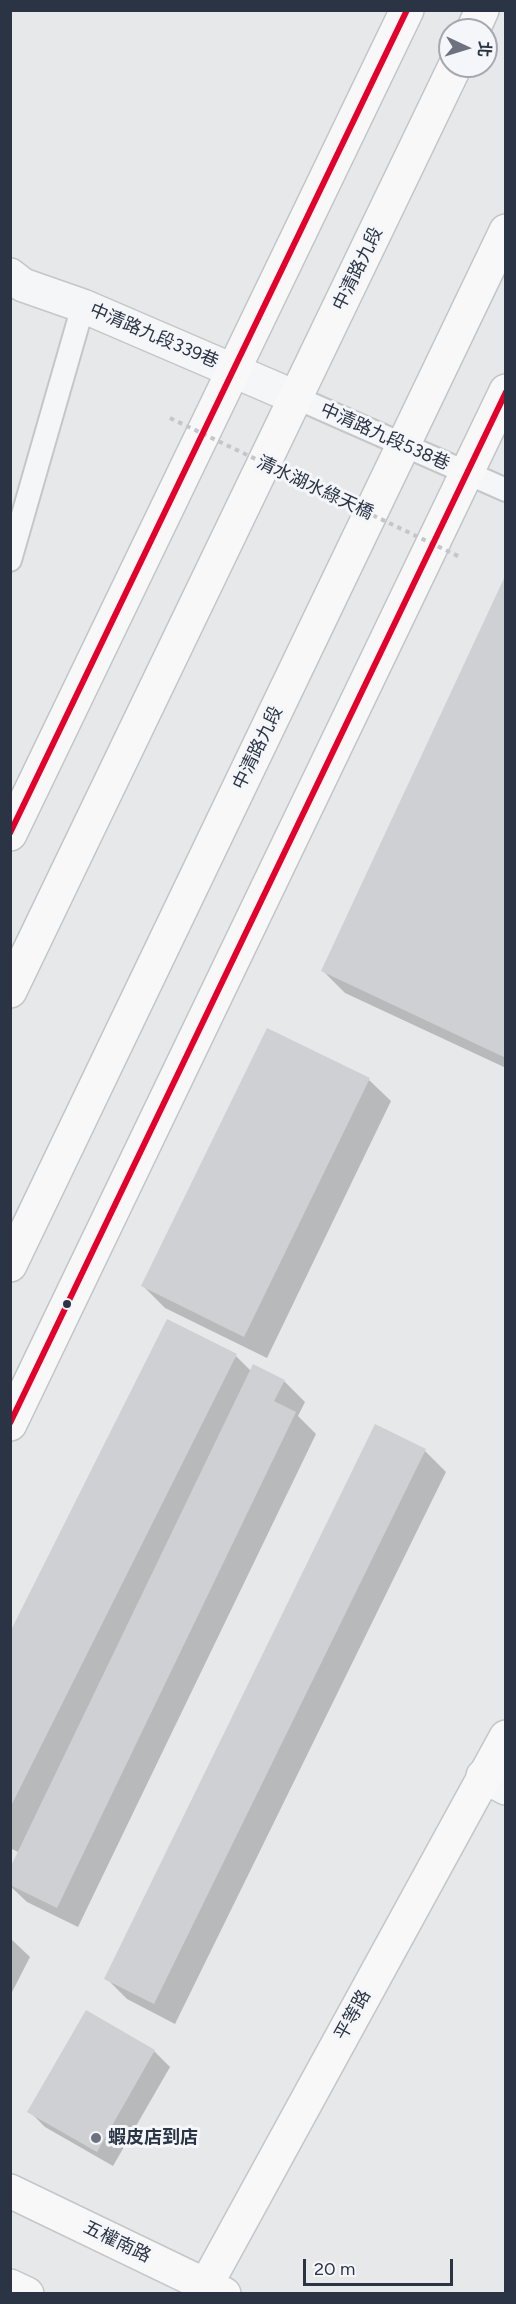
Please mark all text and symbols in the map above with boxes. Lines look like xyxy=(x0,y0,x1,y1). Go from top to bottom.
north arrow xyxy=(438,18,498,78)
text: 北 xyxy=(474,40,494,58)
street label: 中清路九段 xyxy=(329,224,387,314)
street label: 中清路九段339巷 xyxy=(86,299,222,373)
street label: 中清路九段538巷 xyxy=(317,399,453,475)
street label: 清水湖水綠天橋 xyxy=(253,452,377,524)
street label: 中清路九段 xyxy=(229,703,287,793)
unlabelled marker xyxy=(61,1298,73,1310)
street label: 平等路 xyxy=(330,1986,376,2044)
place label: 蝦皮店到店 xyxy=(108,2127,198,2149)
marker: 蝦皮店到店 xyxy=(89,2131,103,2145)
street label: 五權南路 xyxy=(80,2217,154,2267)
scale bar xyxy=(306,2247,456,2285)
text: 20 m xyxy=(314,2258,355,2280)

